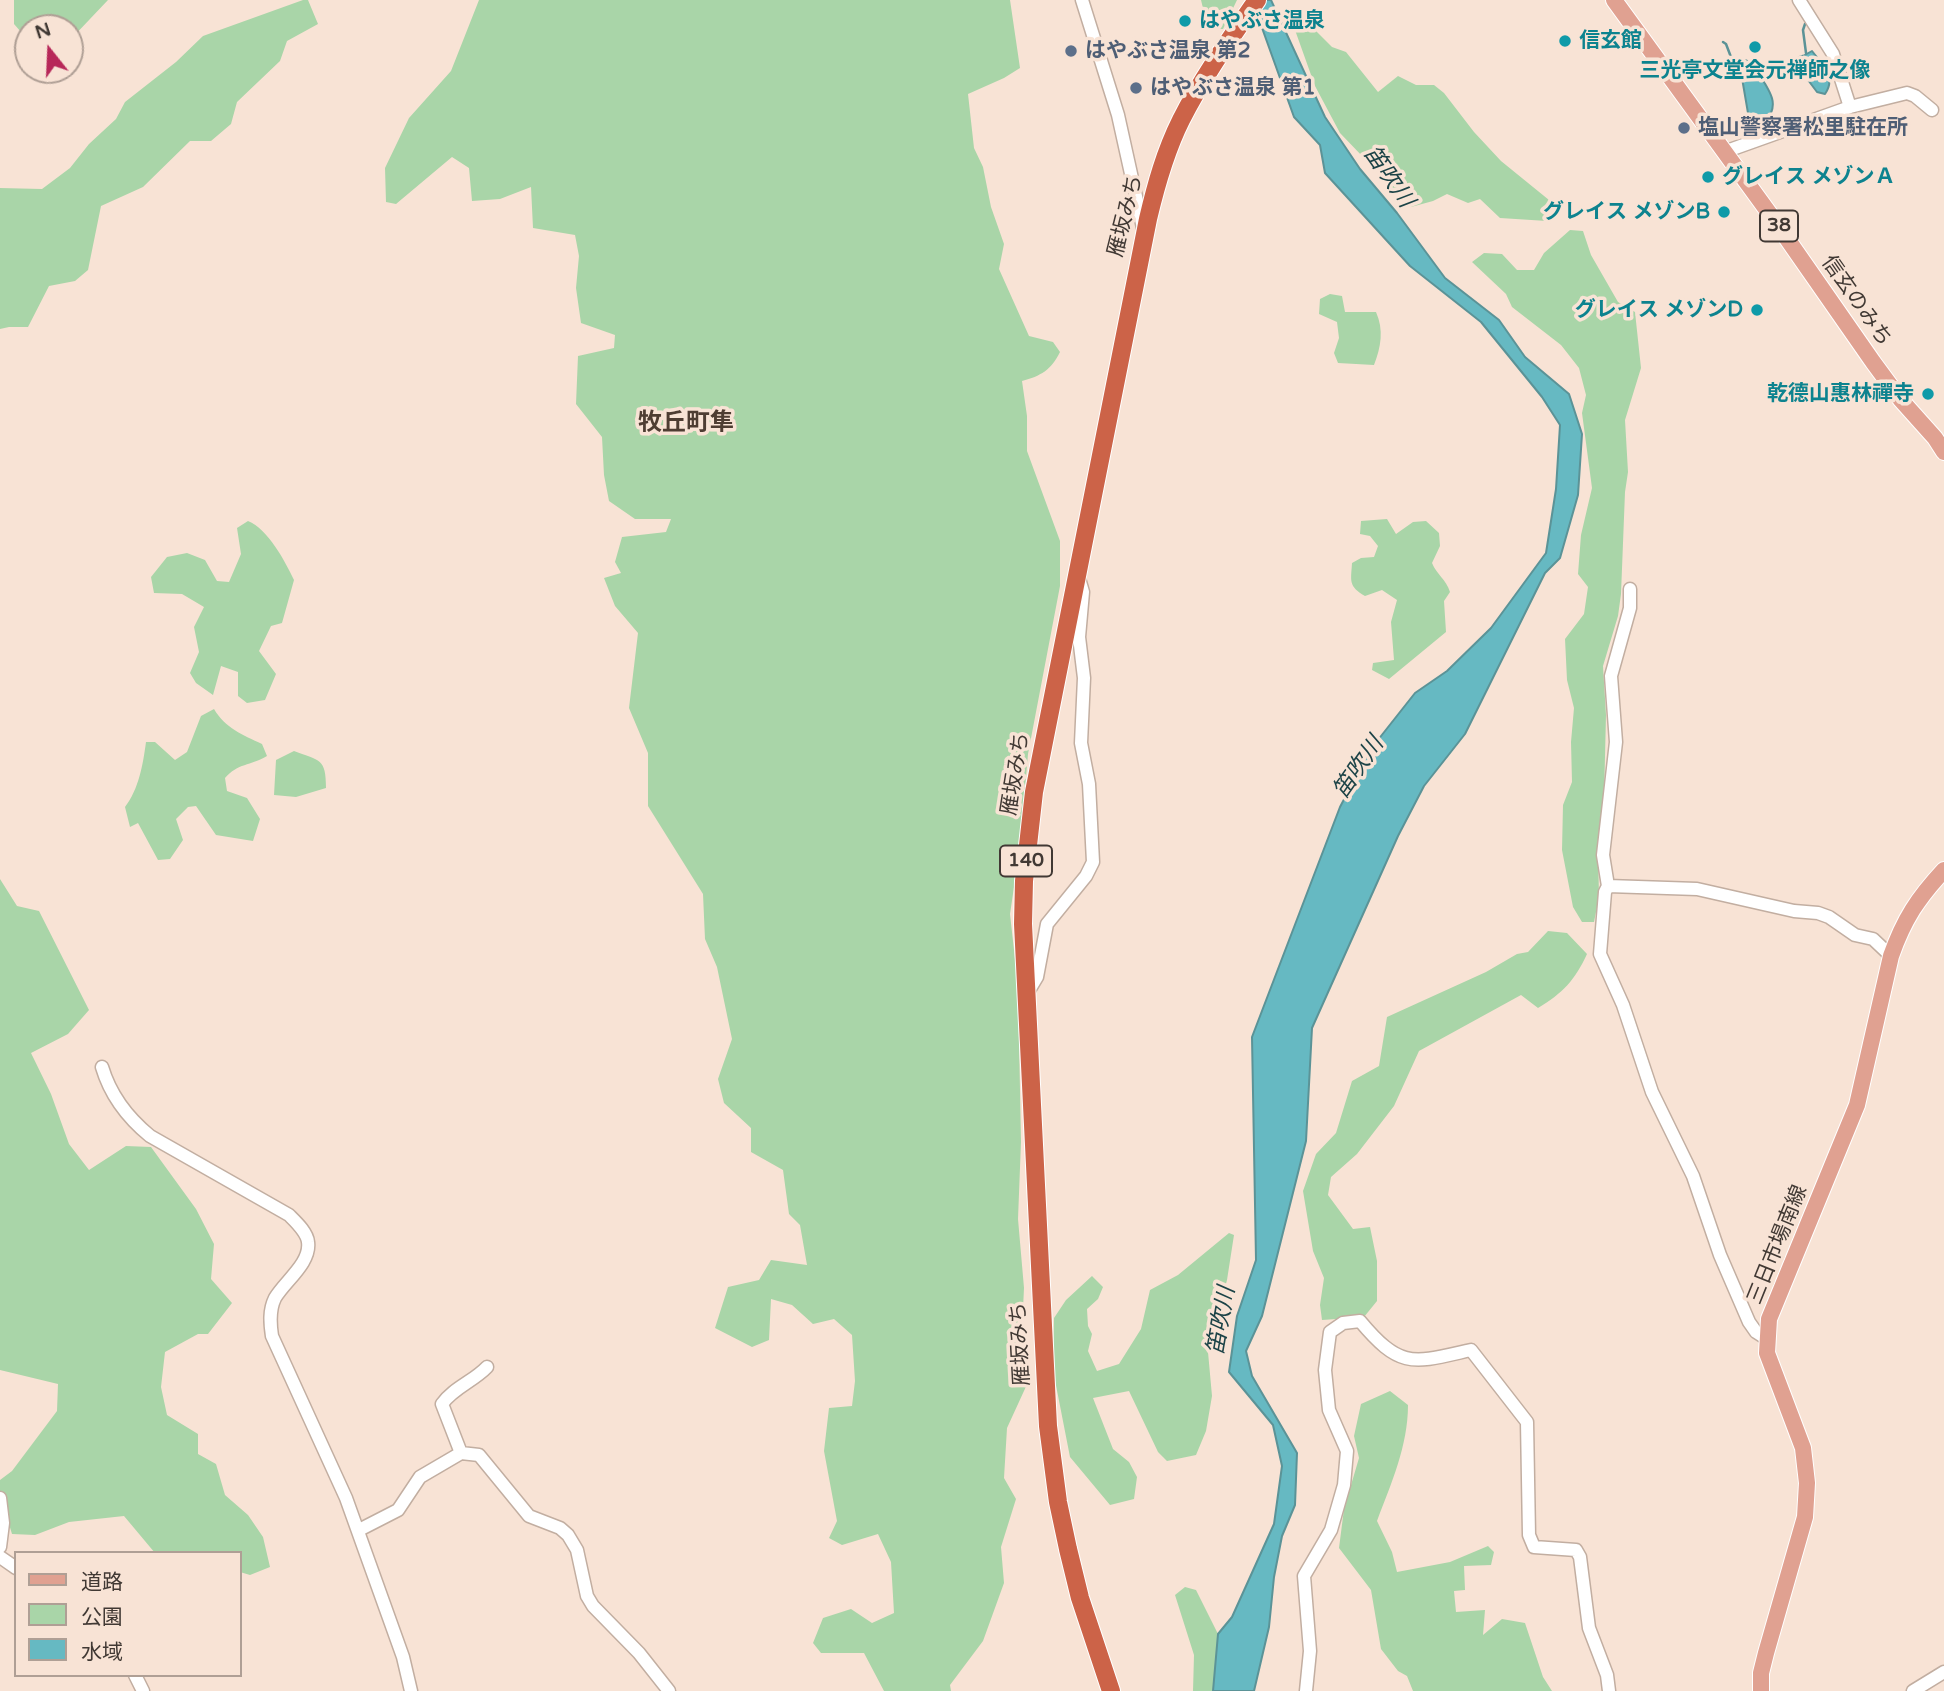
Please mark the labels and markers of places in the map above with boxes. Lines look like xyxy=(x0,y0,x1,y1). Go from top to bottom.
place label: はやぶさ温泉 xyxy=(1199,8,1325,34)
marker: はやぶさ温泉 xyxy=(1177,13,1193,29)
place label: 信玄館 xyxy=(1579,28,1642,54)
marker: 信玄館 xyxy=(1557,33,1573,49)
place label: はやぶさ温泉 第2 xyxy=(1085,38,1251,64)
marker: 三光亭文堂会元禅師之像 xyxy=(1747,39,1763,55)
marker: はやぶさ温泉 第2 xyxy=(1063,43,1079,59)
place label: 三光亭文堂会元禅師之像 xyxy=(1640,58,1870,84)
place label: はやぶさ温泉 第1 xyxy=(1150,75,1316,101)
marker: はやぶさ温泉 第1 xyxy=(1128,80,1144,96)
place label: 塩山警察署松里駐在所 xyxy=(1698,115,1908,141)
marker: 塩山警察署松里駐在所 xyxy=(1676,120,1692,136)
place label: グレイス メゾンＡ xyxy=(1722,164,1895,190)
marker: グレイス メゾンＡ xyxy=(1700,169,1716,185)
place label: グレイス メゾンB xyxy=(1543,199,1710,225)
marker: グレイス メゾンB xyxy=(1716,204,1732,220)
place label: グレイス メゾンD xyxy=(1575,297,1743,323)
marker: グレイス メゾンD xyxy=(1749,302,1765,318)
place label: 乾德山惠林禪寺 xyxy=(1767,381,1914,407)
marker: 乾德山惠林禪寺 xyxy=(1920,386,1936,402)

